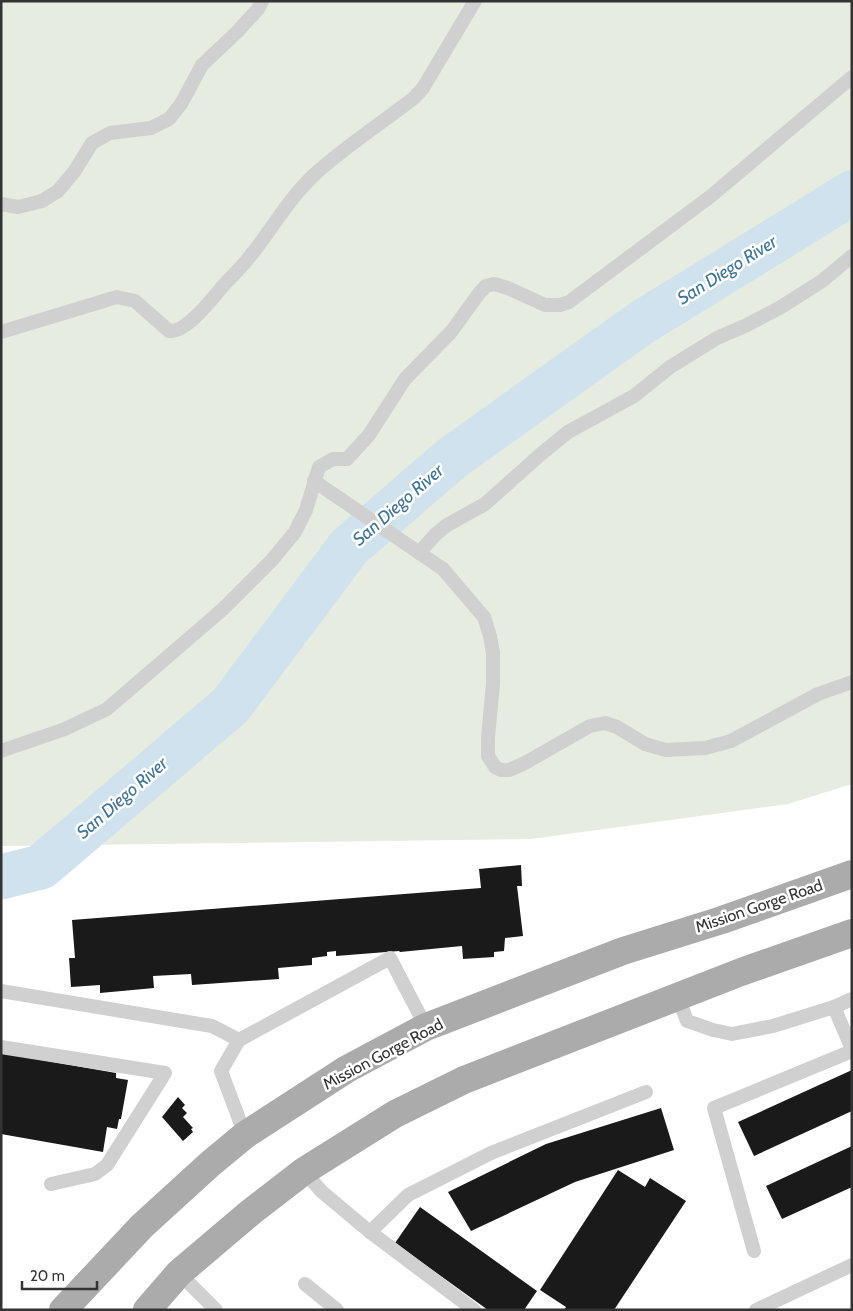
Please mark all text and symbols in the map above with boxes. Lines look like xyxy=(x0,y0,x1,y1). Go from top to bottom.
water label: San Diego River xyxy=(673,230,782,309)
water label: San Diego River xyxy=(348,459,449,550)
water label: San Diego River xyxy=(72,752,173,843)
street label: Mission Gorge Road xyxy=(693,875,825,937)
street label: Mission Gorge Road xyxy=(320,1014,446,1094)
scale bar xyxy=(22,1258,98,1290)
text: 20 m xyxy=(30,1267,65,1285)

